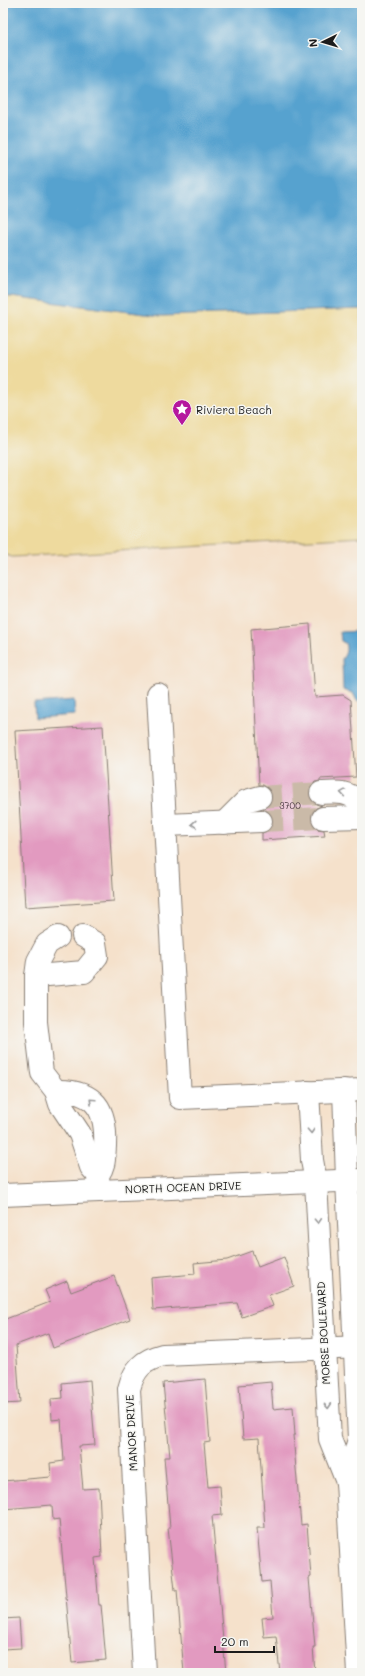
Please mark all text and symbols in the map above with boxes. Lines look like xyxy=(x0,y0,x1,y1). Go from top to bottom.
north arrow xyxy=(303,22,343,62)
text: N xyxy=(305,38,320,48)
place icon: Riviera Beach xyxy=(171,398,193,426)
place label: Riviera Beach xyxy=(196,402,271,417)
one-way arrow xyxy=(340,789,346,798)
house number: 3700 xyxy=(279,800,301,811)
one-way arrow xyxy=(191,820,197,828)
one-way arrow xyxy=(89,1098,97,1105)
one-way arrow xyxy=(306,1128,315,1134)
street label: NORTH OCEAN DRIVE xyxy=(125,1177,241,1197)
one-way arrow xyxy=(313,1218,322,1224)
street label: MORSE BOULEVARD xyxy=(313,1281,333,1385)
street label: MANOR DRIVE xyxy=(122,1394,140,1472)
one-way arrow xyxy=(323,1403,332,1409)
scale bar xyxy=(215,1628,274,1654)
text: 20 m xyxy=(221,1633,249,1649)

